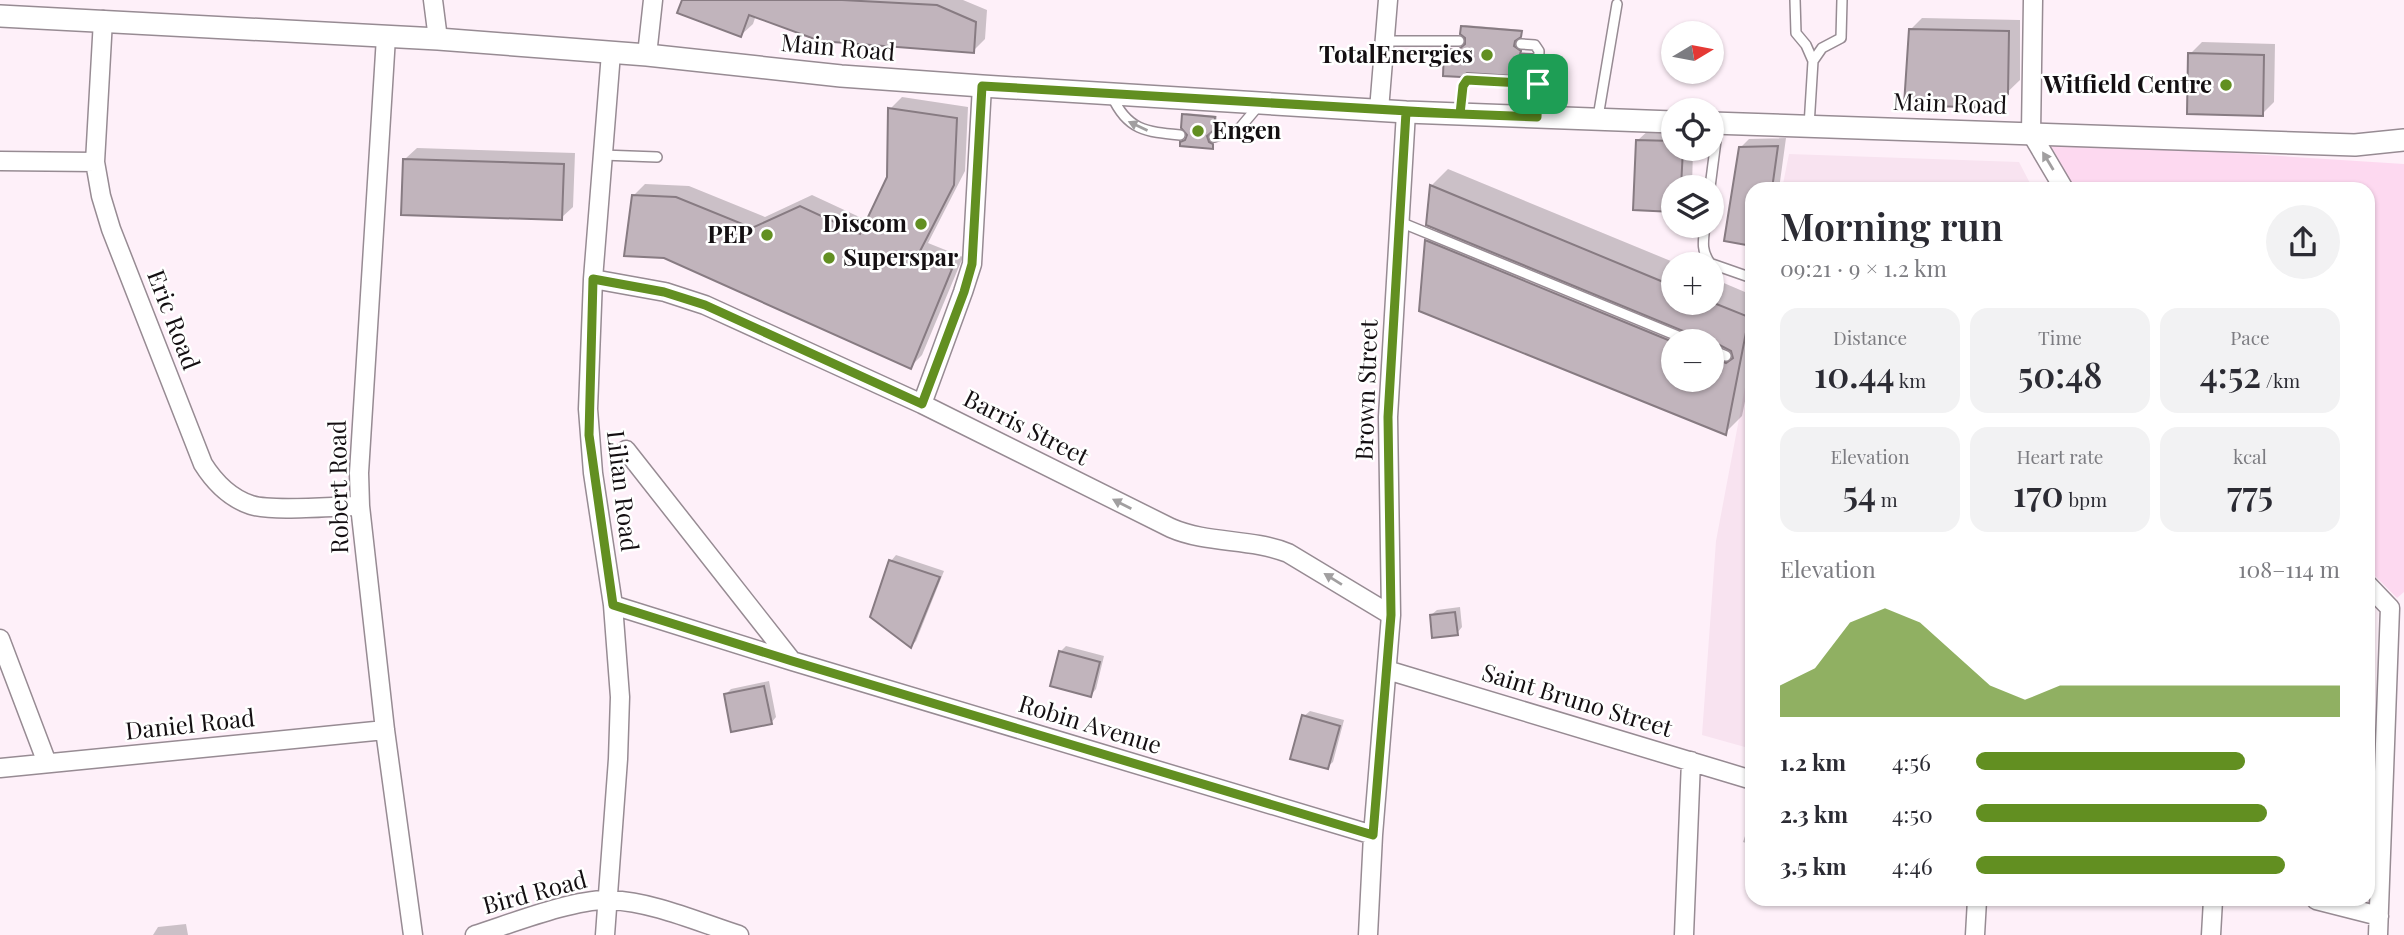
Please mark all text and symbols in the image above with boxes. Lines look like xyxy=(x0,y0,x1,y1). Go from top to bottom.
north arrow xyxy=(1661,21,1724,84)
map controls xyxy=(1661,21,1724,392)
street label: Main Road xyxy=(780,25,897,67)
place label: TotalEnergies xyxy=(1319,37,1473,69)
marker: TotalEnergies xyxy=(1479,47,1495,63)
pin xyxy=(1508,54,1568,114)
icon: arrive xyxy=(1519,65,1557,103)
place label: Witfield Centre xyxy=(2042,67,2212,99)
marker: Witfield Centre xyxy=(2218,77,2234,93)
street label: Main Road xyxy=(1892,84,2008,120)
button: locate xyxy=(1661,98,1724,161)
place label: Engen xyxy=(1212,113,1282,145)
one-way arrow xyxy=(1128,120,1148,132)
marker: Engen xyxy=(1190,123,1206,139)
one-way arrow xyxy=(2041,152,2054,171)
button: layers xyxy=(1661,175,1724,238)
text: Morning run xyxy=(1780,200,2003,251)
button: share xyxy=(2266,205,2340,279)
place label: Discom xyxy=(823,206,907,238)
marker: Discom xyxy=(913,216,929,232)
place label: PEP xyxy=(707,217,753,249)
marker: PEP xyxy=(759,227,775,243)
place label: Superspar xyxy=(843,240,959,272)
marker: Superspar xyxy=(821,250,837,266)
button: + xyxy=(1661,252,1724,315)
text: 09:21 · 9 × 1.2 km xyxy=(1780,252,1947,283)
street label: Eric Road xyxy=(141,265,209,374)
street label: Brown Street xyxy=(1347,318,1383,461)
text: Distance xyxy=(1833,324,1907,350)
text: Time xyxy=(2038,324,2082,350)
text: Pace xyxy=(2230,324,2270,350)
button: − xyxy=(1661,329,1724,392)
text: 10.44 xyxy=(1814,350,1895,397)
text: 50:48 xyxy=(2018,350,2102,397)
text: 4:52 xyxy=(2200,350,2261,397)
text: km xyxy=(1895,367,1926,393)
text: /km xyxy=(2261,367,2300,393)
street label: Barris Street xyxy=(959,381,1095,472)
street label: Robert Road xyxy=(320,420,354,554)
street label: Lilian Road xyxy=(601,428,647,553)
text: Elevation xyxy=(1830,443,1910,469)
text: Heart rate xyxy=(2017,443,2103,469)
text: kcal xyxy=(2233,443,2267,469)
text: 54 xyxy=(1842,469,1876,516)
text: 170 xyxy=(2013,469,2064,516)
text: 775 xyxy=(2227,469,2273,516)
text: m xyxy=(1876,486,1898,512)
text: bpm xyxy=(2064,486,2107,512)
one-way arrow xyxy=(1112,498,1132,509)
text: Elevation xyxy=(1780,553,1876,584)
text: 108–114 m xyxy=(2238,553,2340,584)
one-way arrow xyxy=(1324,573,1343,586)
street label: Saint Bruno Street xyxy=(1478,655,1677,743)
street label: Robin Avenue xyxy=(1015,686,1166,760)
street label: Daniel Road xyxy=(123,700,256,746)
text: 1.2 km xyxy=(1780,746,1846,777)
text: 4:56 xyxy=(1892,746,1931,777)
text: 2.3 km xyxy=(1780,798,1848,829)
text: 4:50 xyxy=(1892,798,1933,829)
text: 3.5 km xyxy=(1780,850,1847,881)
text: 4:46 xyxy=(1892,850,1933,881)
street label: Bird Road xyxy=(479,862,590,920)

